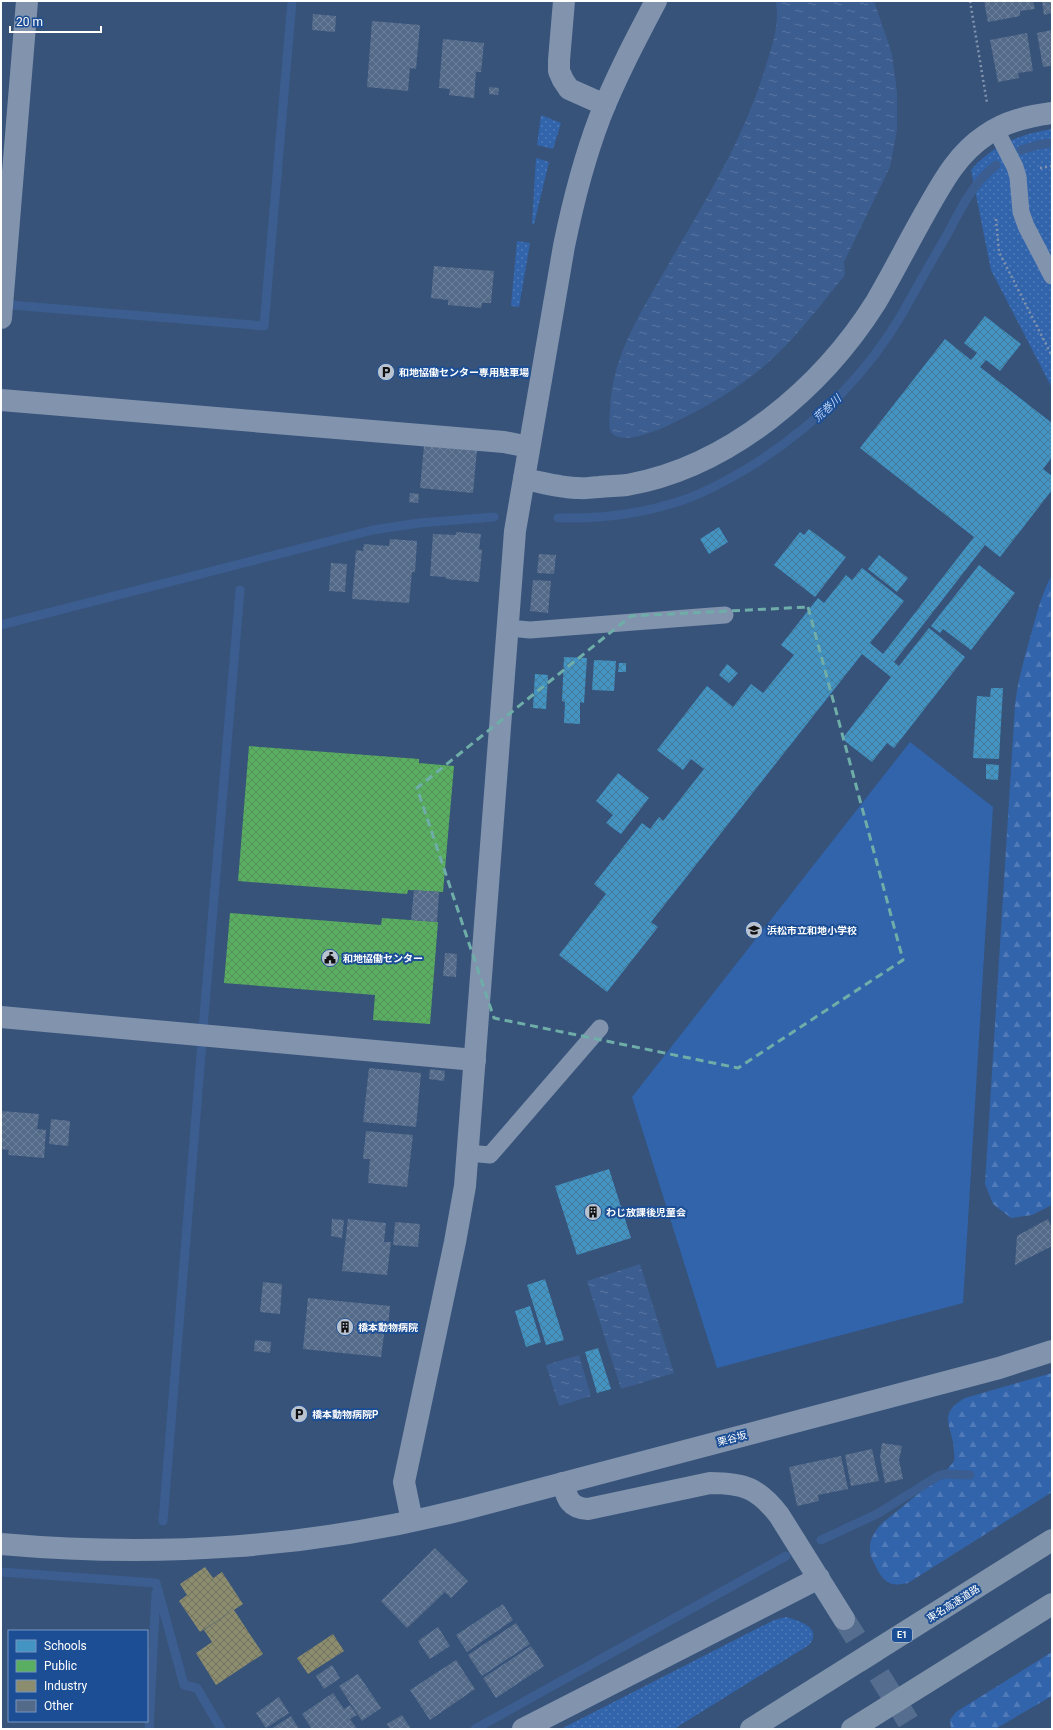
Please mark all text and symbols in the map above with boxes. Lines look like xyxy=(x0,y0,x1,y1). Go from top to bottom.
scale bar xyxy=(10,8,101,34)
text: 20 m xyxy=(16,15,43,29)
parking icon: 和地協働センター専用駐車場 xyxy=(376,362,396,382)
place label: 和地協働センター専用駐車場 xyxy=(399,367,529,378)
water label: 荒巻川 xyxy=(811,392,845,424)
school or university icon: 浜松市立和地小学校 xyxy=(744,920,764,940)
place label: 浜松市立和地小学校 xyxy=(767,925,857,936)
public building icon: 和地協働センター xyxy=(320,948,340,968)
place label: 和地協働センター xyxy=(343,953,423,964)
building icon: わじ放課後児童会 xyxy=(583,1202,603,1222)
place label: わじ放課後児童会 xyxy=(606,1207,686,1218)
building icon: 橋本動物病院 xyxy=(335,1317,355,1337)
place label: 橋本動物病院 xyxy=(358,1322,418,1333)
parking icon: 橋本動物病院P xyxy=(289,1404,309,1424)
place label: 橋本動物病院P xyxy=(312,1409,379,1420)
street label: 栗谷坂 xyxy=(716,1429,748,1448)
street label: 東名高速道路 xyxy=(925,1583,982,1624)
road number: E1 xyxy=(892,1628,912,1642)
legend xyxy=(8,1630,148,1722)
text: Schools xyxy=(44,1639,87,1653)
text: Public xyxy=(44,1659,77,1673)
text: Industry xyxy=(44,1679,88,1693)
text: Other xyxy=(44,1699,73,1713)

